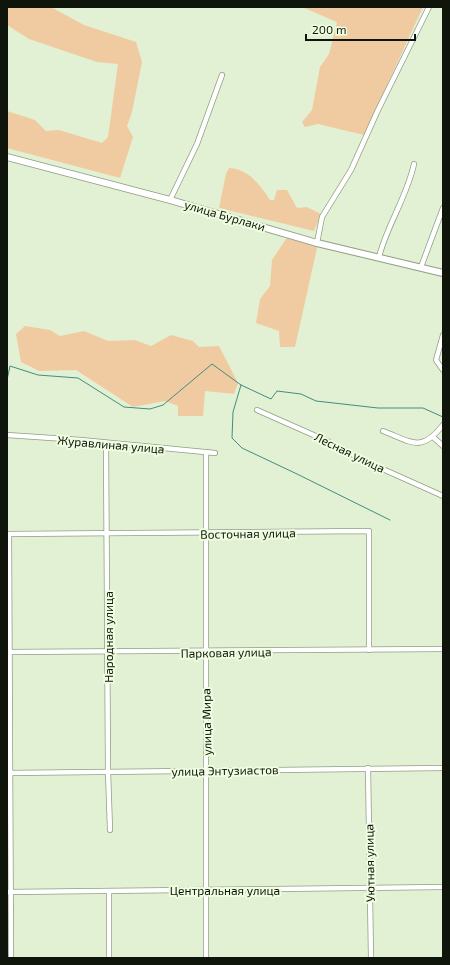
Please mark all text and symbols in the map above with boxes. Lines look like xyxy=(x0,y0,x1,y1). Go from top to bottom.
scale bar xyxy=(306,16,415,42)
text: 200 m xyxy=(312,22,346,36)
street label: улица Бурлаки xyxy=(183,197,267,234)
street label: Лесная улица xyxy=(312,429,387,476)
street label: Журавлиная улица xyxy=(57,432,165,457)
street label: Восточная улица xyxy=(200,525,296,542)
street label: Народная улица xyxy=(101,591,116,683)
street label: Парковая улица xyxy=(180,644,272,661)
street label: улица Мира xyxy=(198,688,215,756)
street label: улица Энтузиастов xyxy=(171,762,279,779)
street label: Уютная улица xyxy=(361,824,378,902)
street label: Центральная улица xyxy=(170,883,280,898)

